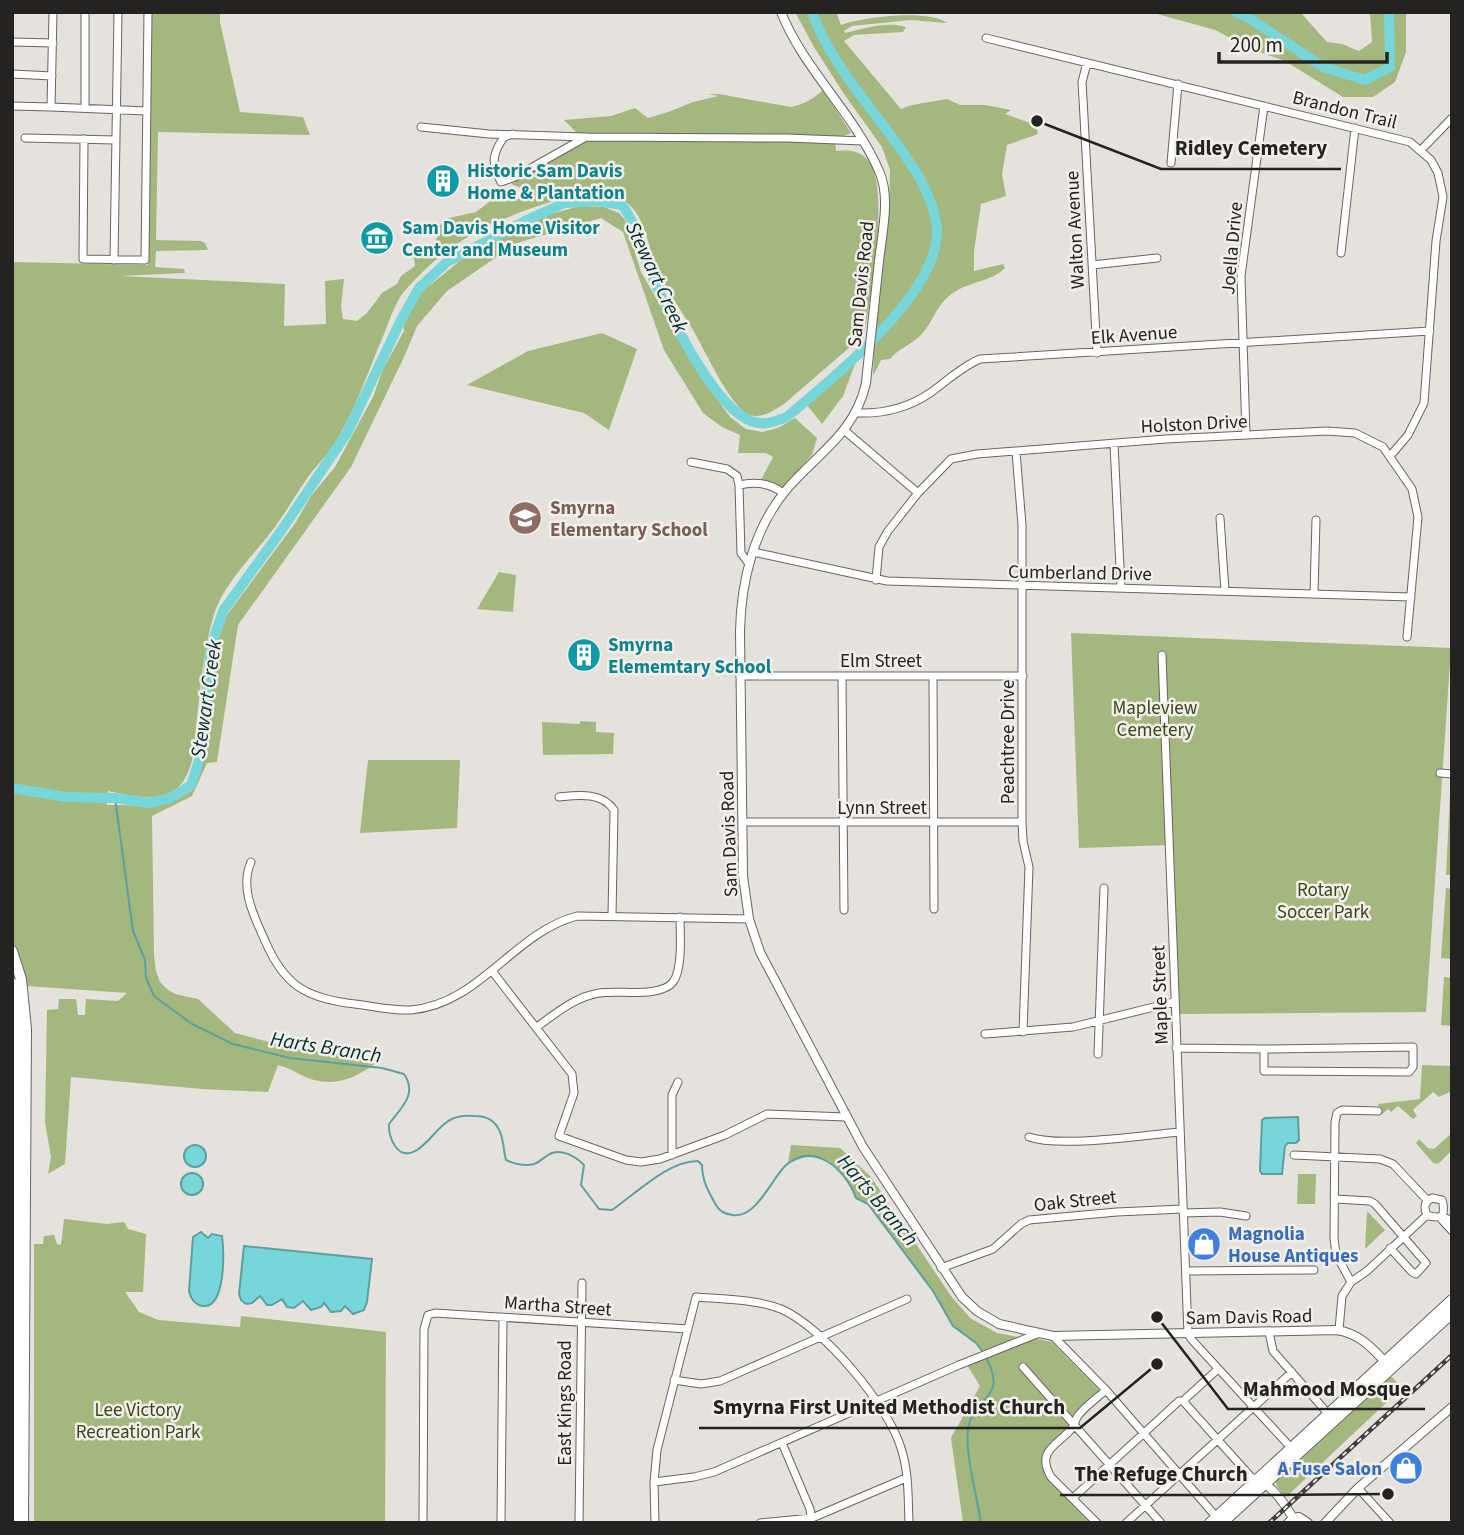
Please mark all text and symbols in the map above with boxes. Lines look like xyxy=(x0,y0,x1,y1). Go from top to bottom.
scale bar xyxy=(1219,21,1387,65)
text: 200 m xyxy=(1230,30,1283,60)
street label: Brandon Trail xyxy=(1290,84,1400,137)
callout: Ridley Cemetery xyxy=(1161,127,1341,169)
text: Ridley Cemetery xyxy=(1175,133,1327,163)
place label: Historic Sam Davis Home & Plantation xyxy=(467,158,625,207)
building icon: Historic Sam Davis Home & Plantation xyxy=(424,162,462,200)
street label: Walton Avenue xyxy=(1059,170,1092,290)
street label: Joella Drive xyxy=(1215,201,1250,296)
place label: Sam Davis Home Visitor Center and Museum xyxy=(402,215,600,264)
water label: Stewart Creek xyxy=(618,216,696,339)
museum icon: Sam Davis Home Visitor Center and Museum xyxy=(358,219,396,257)
street label: Sam Davis Road xyxy=(841,220,882,349)
street label: Elk Avenue xyxy=(1090,319,1178,352)
street label: Holston Drive xyxy=(1140,408,1248,441)
place label: Smyrna Elementary School xyxy=(550,495,708,544)
school or university icon: Smyrna Elementary School xyxy=(506,499,544,537)
street label: Cumberland Drive xyxy=(1008,559,1152,588)
place label: Smyrna Elememtary School xyxy=(608,632,772,681)
building icon: Smyrna Elememtary School xyxy=(565,636,603,674)
water label: Stewart Creek xyxy=(183,637,229,760)
street label: Elm Street xyxy=(840,648,923,675)
street label: Peachtree Drive xyxy=(995,680,1022,804)
park label: Mapleview Cemetery xyxy=(1112,695,1198,744)
street label: Sam Davis Road xyxy=(714,770,745,898)
street label: Lynn Street xyxy=(837,795,927,822)
park label: Rotary Soccer Park xyxy=(1277,877,1370,926)
street label: Maple Street xyxy=(1145,944,1176,1045)
water label: Harts Branch xyxy=(268,1023,384,1071)
water label: Harts Branch xyxy=(830,1147,926,1253)
street label: Oak Street xyxy=(1032,1184,1118,1219)
place label: Magnolia House Antiques xyxy=(1228,1221,1358,1270)
shop icon: Magnolia House Antiques xyxy=(1185,1225,1223,1263)
street label: Martha Street xyxy=(503,1289,613,1324)
street label: Sam Davis Road xyxy=(1185,1303,1313,1332)
street label: East Kings Road xyxy=(552,1340,579,1466)
callout: Mahmood Mosque xyxy=(1228,1367,1425,1409)
text: Mahmood Mosque xyxy=(1243,1374,1411,1404)
callout: Smyrna First United Methodist Church xyxy=(699,1386,1080,1428)
text: Smyrna First United Methodist Church xyxy=(713,1392,1065,1422)
park label: Lee Victory Recreation Park xyxy=(76,1397,201,1446)
shop icon: A Fuse Salon xyxy=(1387,1449,1425,1487)
callout: The Refuge Church xyxy=(1060,1453,1261,1495)
place label: A Fuse Salon xyxy=(1276,1456,1382,1483)
text: The Refuge Church xyxy=(1074,1459,1248,1489)

